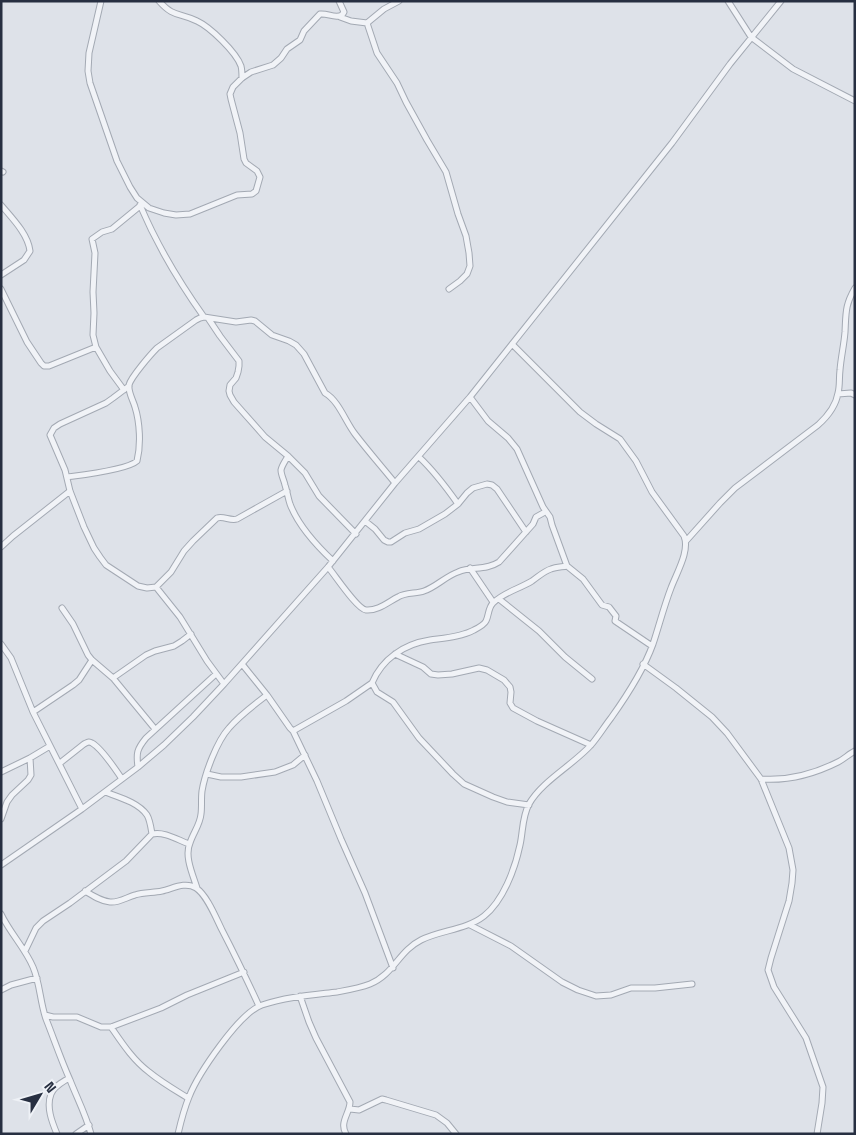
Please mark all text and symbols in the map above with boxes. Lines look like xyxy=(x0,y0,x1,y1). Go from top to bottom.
north arrow xyxy=(15,1070,65,1120)
text: N xyxy=(40,1078,60,1096)

